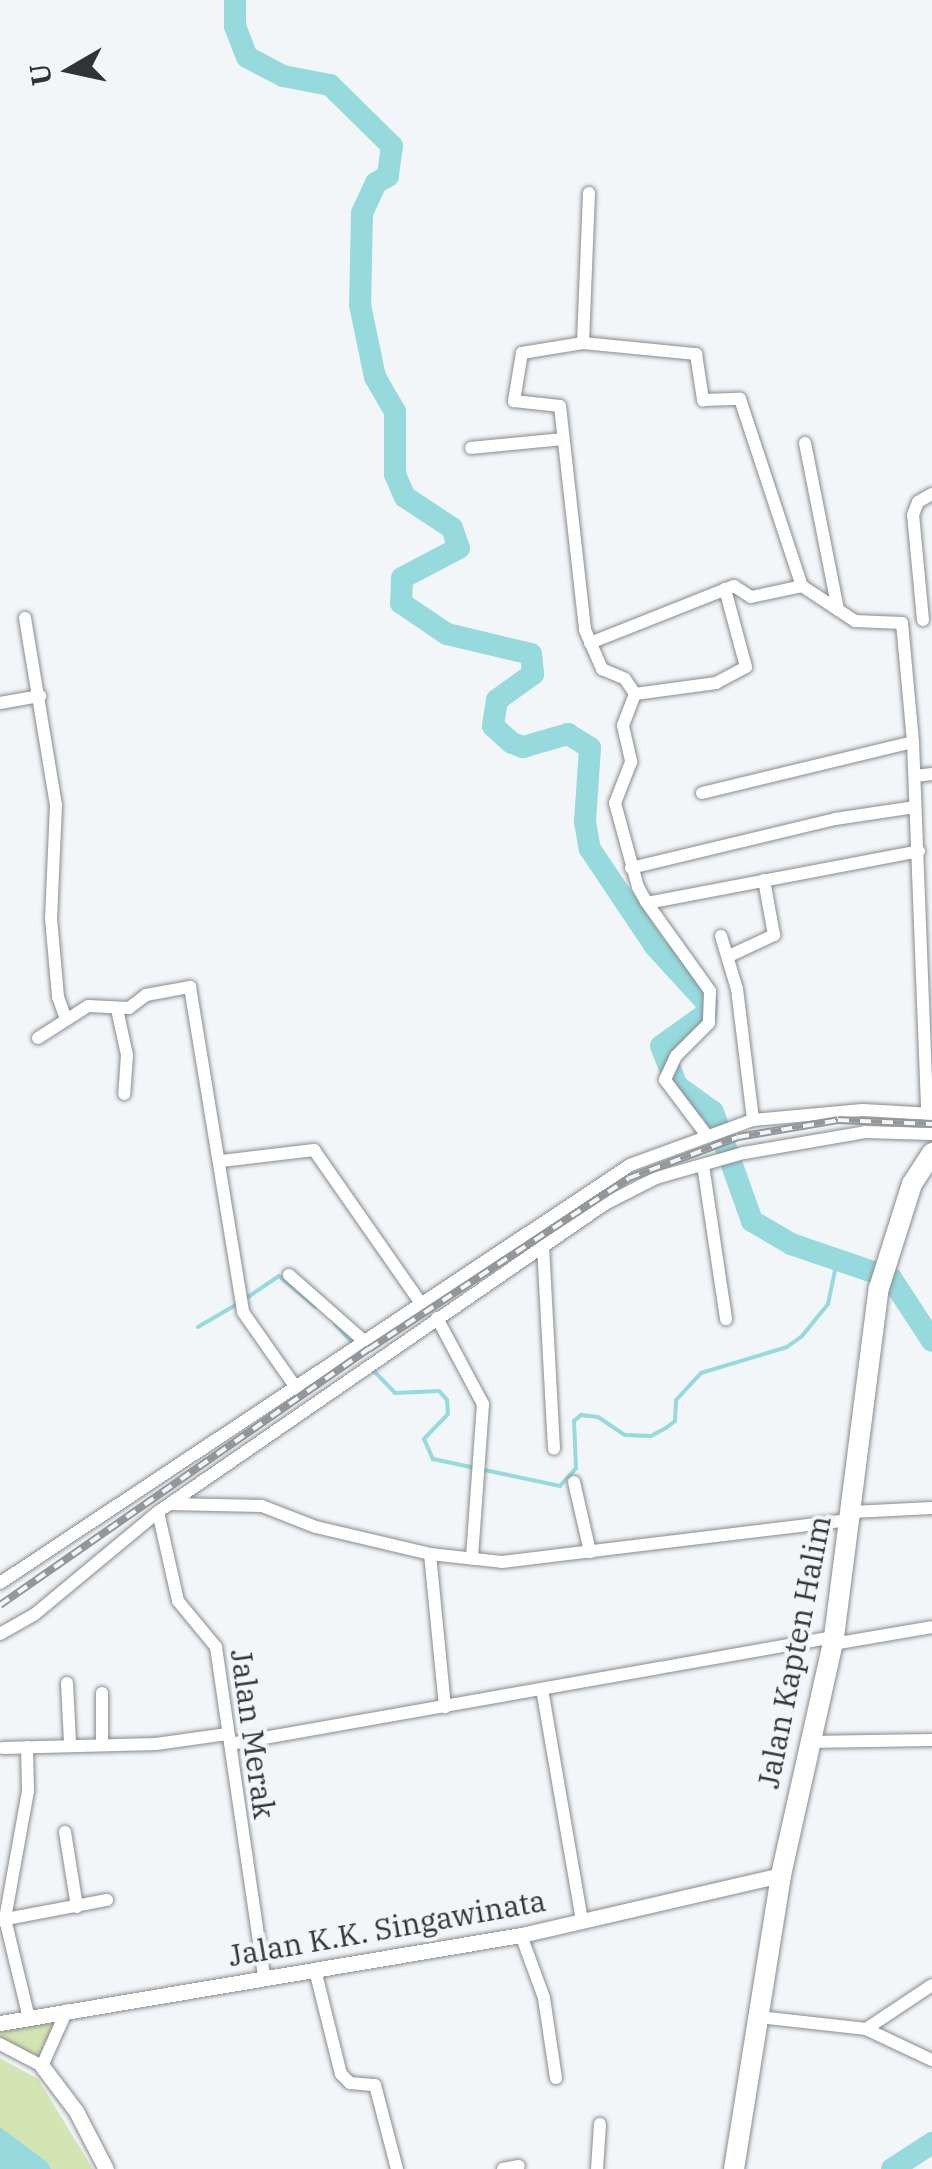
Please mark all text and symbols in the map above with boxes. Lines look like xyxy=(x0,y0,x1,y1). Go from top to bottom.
north arrow xyxy=(20,20,120,120)
text: U xyxy=(20,61,60,88)
street label: Jalan Kapten Halim xyxy=(750,1513,838,1791)
street label: Jalan Merak xyxy=(223,1647,283,1821)
street label: Jalan K.K. Singawinata xyxy=(225,1882,549,1974)

